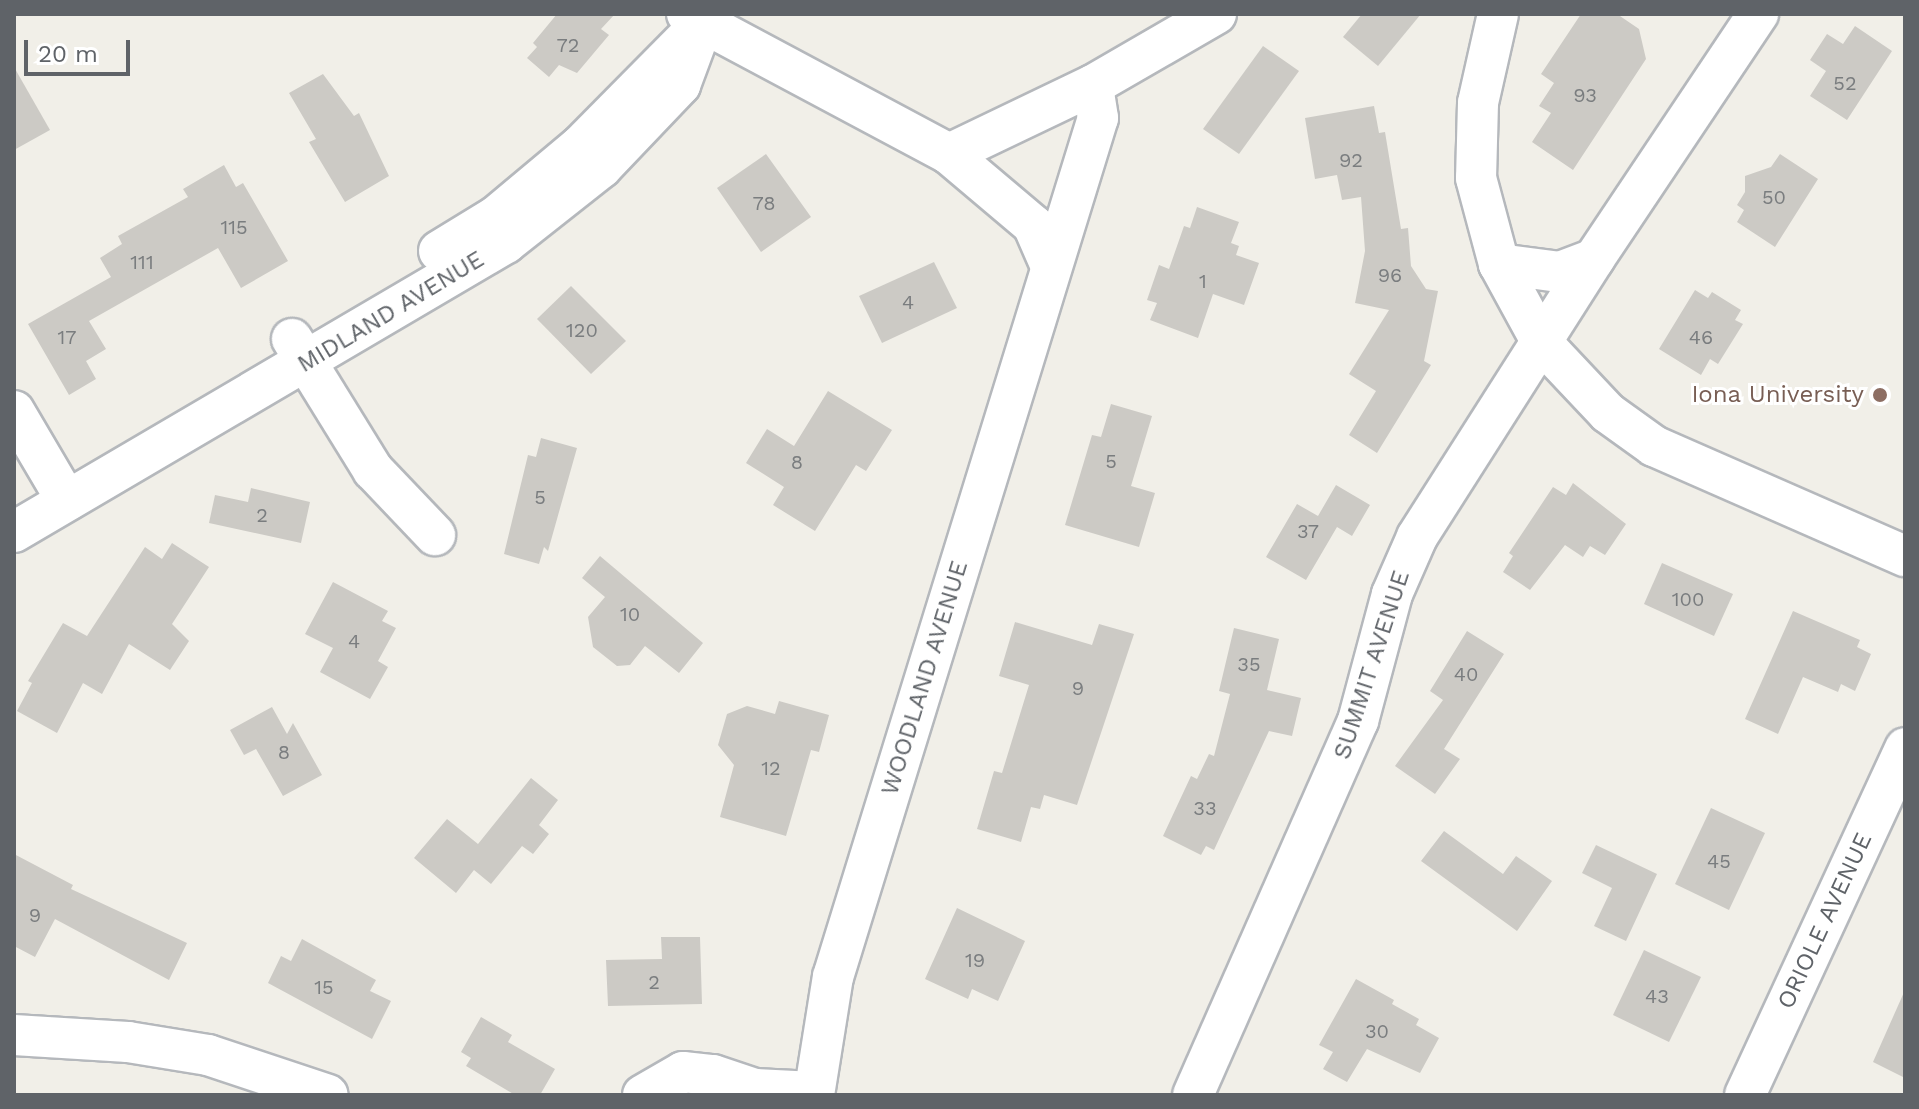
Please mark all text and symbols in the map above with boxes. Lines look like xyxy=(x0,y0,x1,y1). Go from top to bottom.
scale bar xyxy=(28,24,134,74)
house number: 72 xyxy=(557,33,579,57)
text: 20 m xyxy=(38,40,98,68)
house number: 52 xyxy=(1833,71,1857,95)
house number: 93 xyxy=(1573,83,1597,107)
house number: 92 xyxy=(1339,148,1363,172)
house number: 50 xyxy=(1762,185,1786,209)
house number: 78 xyxy=(752,191,776,215)
house number: 115 xyxy=(220,215,248,239)
street label: MIDLAND AVENUE xyxy=(292,245,490,379)
house number: 111 xyxy=(130,250,154,274)
house number: 96 xyxy=(1378,263,1402,287)
house number: 1 xyxy=(1199,269,1207,293)
house number: 4 xyxy=(902,290,914,314)
house number: 120 xyxy=(566,318,598,342)
house number: 17 xyxy=(57,325,77,349)
house number: 46 xyxy=(1689,325,1713,349)
place label: Iona University xyxy=(1691,381,1864,409)
marker: Iona University xyxy=(1871,386,1889,404)
house number: 5 xyxy=(1105,449,1117,473)
house number: 8 xyxy=(791,450,803,474)
house number: 5 xyxy=(534,485,546,509)
house number: 2 xyxy=(256,503,268,527)
house number: 37 xyxy=(1297,519,1319,543)
street label: WOODLAND AVENUE xyxy=(875,557,975,799)
street label: SUMMIT AVENUE xyxy=(1328,566,1416,764)
house number: 100 xyxy=(1672,587,1704,611)
house number: 10 xyxy=(620,602,640,626)
house number: 4 xyxy=(348,629,360,653)
house number: 35 xyxy=(1237,652,1261,676)
house number: 40 xyxy=(1454,662,1478,686)
house number: 9 xyxy=(1072,676,1084,700)
house number: 8 xyxy=(278,740,290,764)
house number: 12 xyxy=(761,756,781,780)
house number: 33 xyxy=(1193,796,1217,820)
street label: ORIOLE AVENUE xyxy=(1771,828,1879,1014)
house number: 45 xyxy=(1707,849,1731,873)
house number: 9 xyxy=(29,903,41,927)
house number: 19 xyxy=(965,948,985,972)
house number: 2 xyxy=(648,970,660,994)
house number: 15 xyxy=(314,975,334,999)
house number: 43 xyxy=(1645,984,1669,1008)
house number: 30 xyxy=(1365,1019,1389,1043)

